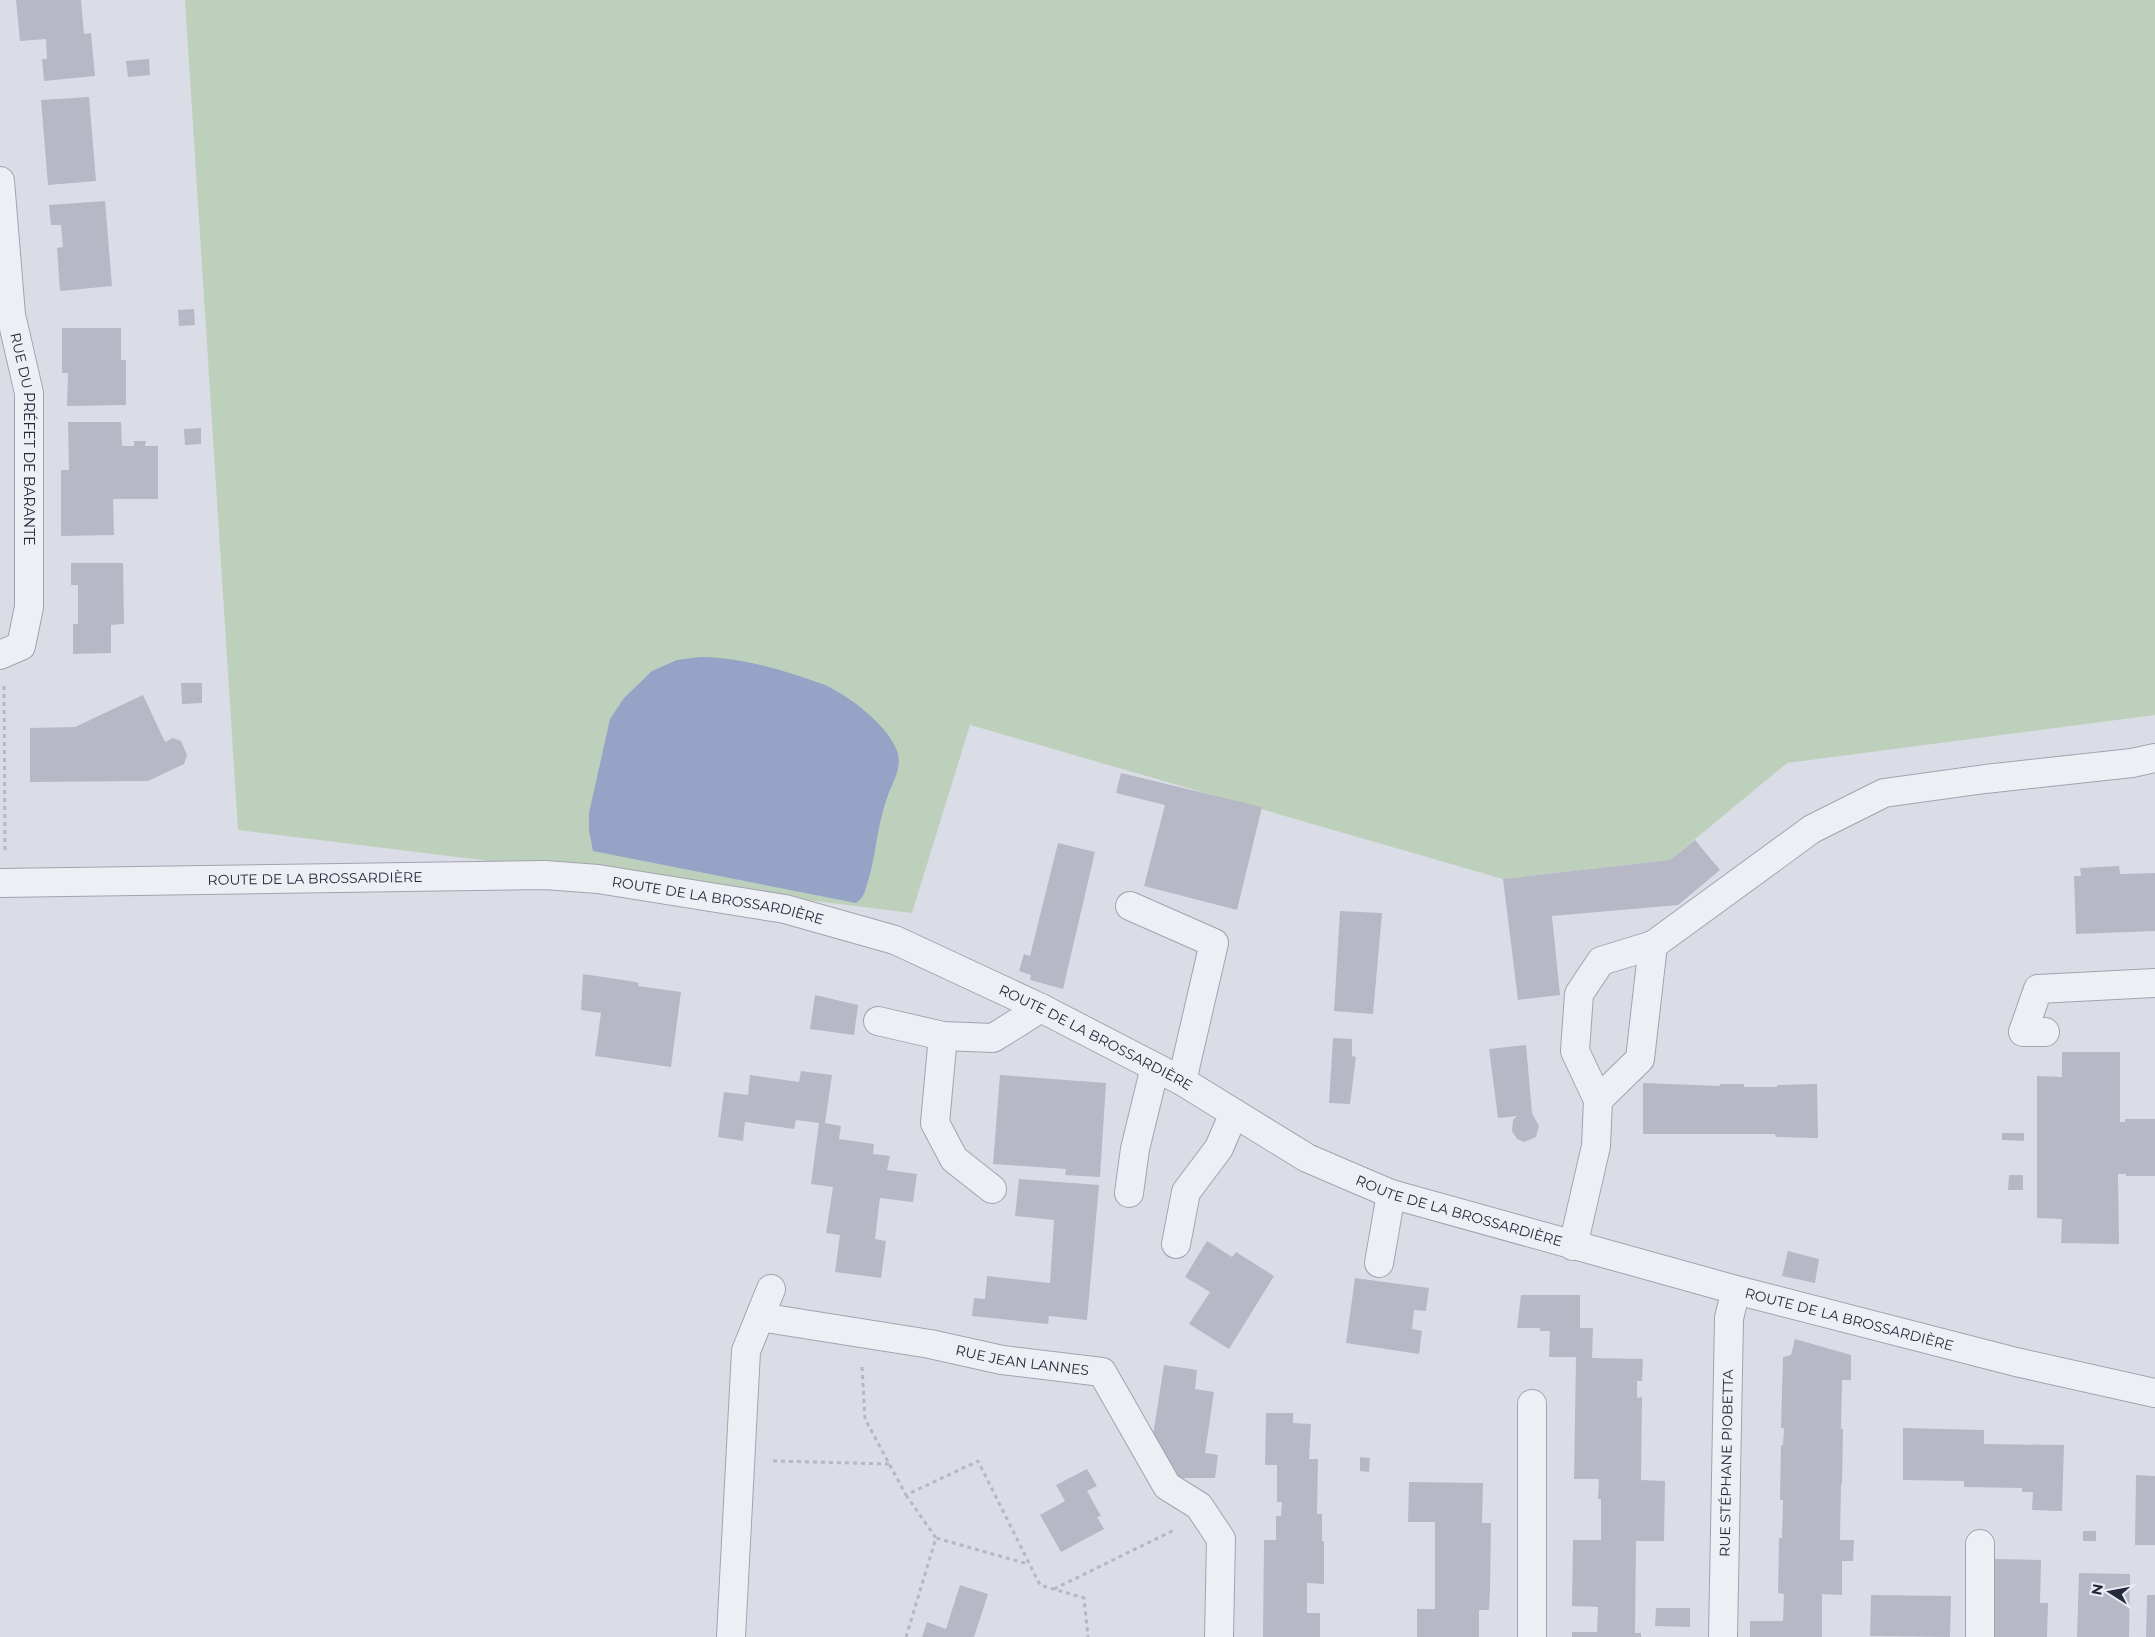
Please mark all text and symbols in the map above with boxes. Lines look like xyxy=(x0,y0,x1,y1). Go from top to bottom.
street label: RUE DU PRÉFET DE BARANTE xyxy=(6,331,38,546)
street label: ROUTE DE LA BROSSARDIÈRE xyxy=(207,868,423,889)
street label: ROUTE DE LA BROSSARDIÈRE xyxy=(611,872,826,928)
street label: ROUTE DE LA BROSSARDIÈRE xyxy=(996,981,1196,1094)
street label: ROUTE DE LA BROSSARDIÈRE xyxy=(1353,1171,1564,1250)
street label: ROUTE DE LA BROSSARDIÈRE xyxy=(1743,1284,1956,1355)
street label: RUE JEAN LANNES xyxy=(954,1341,1090,1379)
street label: RUE STÉPHANE PIOBETTA xyxy=(1716,1368,1737,1557)
north arrow xyxy=(2085,1567,2135,1617)
text: N xyxy=(2087,1582,2107,1597)

